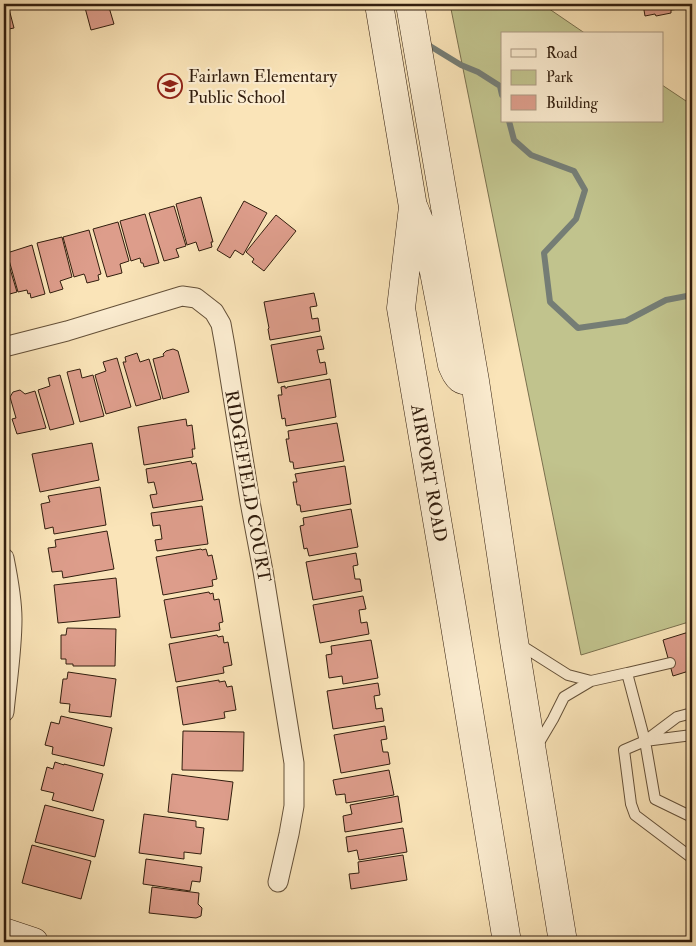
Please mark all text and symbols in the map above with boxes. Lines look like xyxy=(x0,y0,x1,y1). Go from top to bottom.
legend xyxy=(501,32,664,122)
text: Road xyxy=(546,44,578,63)
place label: Fairlawn Elementary Public School xyxy=(188,65,338,109)
text: Park xyxy=(546,68,573,87)
school or university icon: Fairlawn Elementary Public School xyxy=(157,73,183,99)
text: Building xyxy=(546,94,598,113)
street label: RIDGEFIELD COURT xyxy=(219,388,276,585)
street label: AIRPORT ROAD xyxy=(405,402,452,544)

